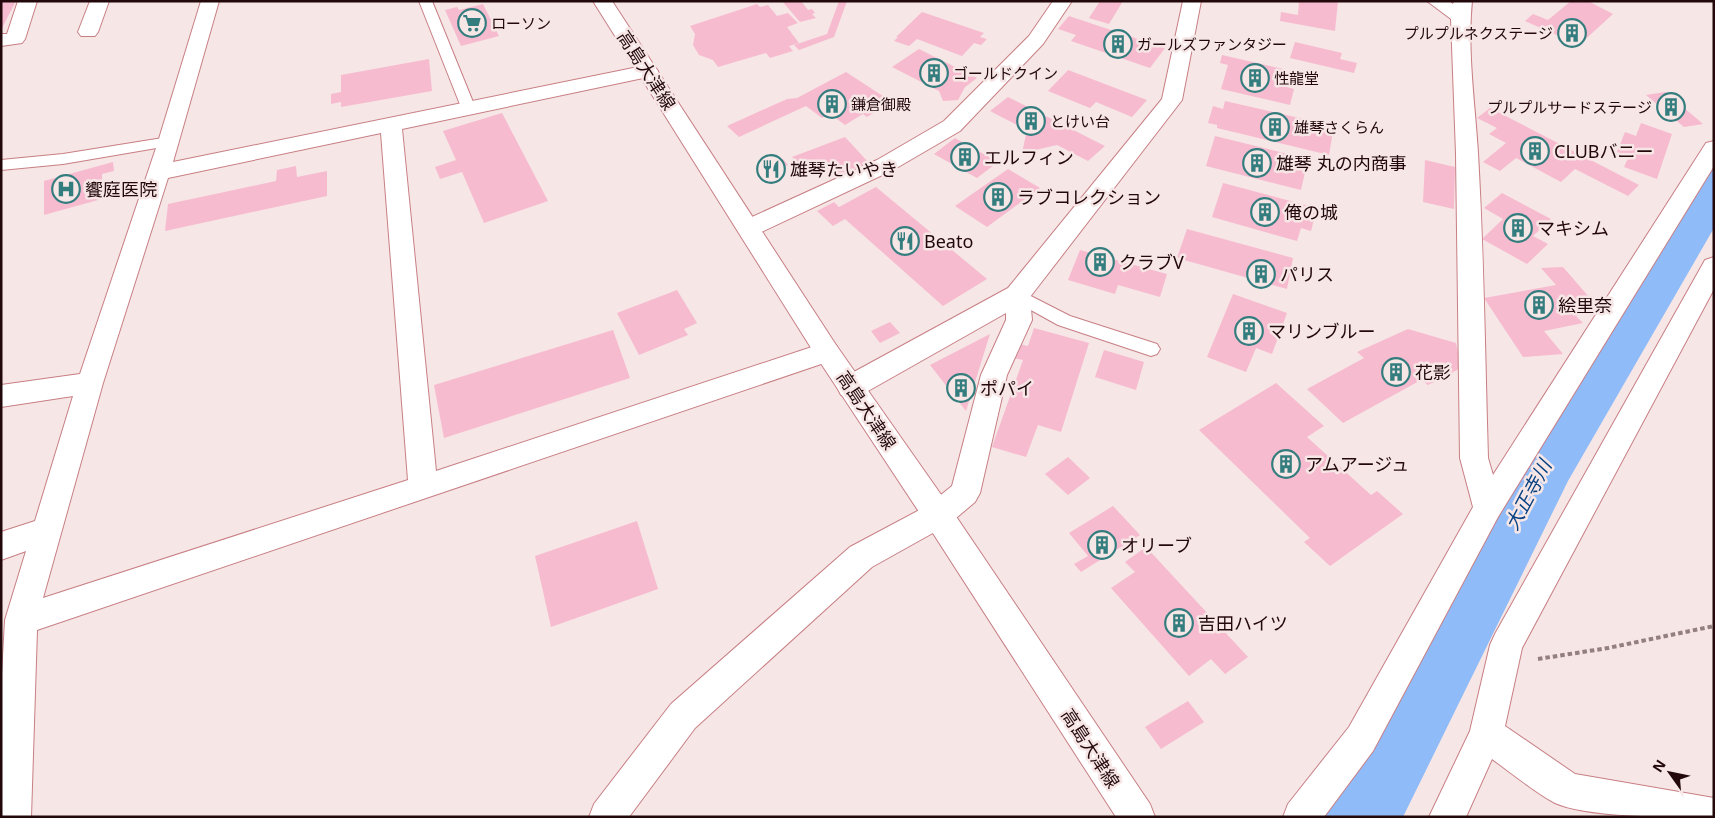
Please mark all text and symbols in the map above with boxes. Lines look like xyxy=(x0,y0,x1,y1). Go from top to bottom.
supermarket icon: ローソン xyxy=(457,8,487,38)
place label: ローソン xyxy=(491,13,551,33)
building icon: プルプルネクステージ xyxy=(1557,18,1587,48)
place label: プルプルネクステージ xyxy=(1404,23,1553,43)
street label: 高島大津線 xyxy=(612,26,682,114)
building icon: ガールズファンタジー xyxy=(1103,29,1133,59)
place label: ガールズファンタジー xyxy=(1137,34,1287,54)
building icon: ゴールドクイン xyxy=(919,58,949,88)
place label: ゴールドクイン xyxy=(953,63,1058,83)
building icon: 性龍堂 xyxy=(1240,63,1270,93)
place label: 性龍堂 xyxy=(1274,68,1319,88)
building icon: 鎌倉御殿 xyxy=(817,89,847,119)
building icon: プルプルサードステージ xyxy=(1656,92,1686,122)
place label: 鎌倉御殿 xyxy=(851,94,911,114)
place label: プルプルサードステージ xyxy=(1487,97,1652,117)
building icon: とけい台 xyxy=(1016,106,1046,136)
place label: とけい台 xyxy=(1050,111,1110,131)
building icon: 雄琴さくらん xyxy=(1260,112,1290,142)
place label: 雄琴さくらん xyxy=(1294,117,1384,137)
building icon: CLUBバニー xyxy=(1520,136,1550,166)
place label: CLUBバニー xyxy=(1554,139,1654,163)
building icon: エルフィン xyxy=(950,142,980,172)
place label: エルフィン xyxy=(984,145,1074,169)
building icon: 雄琴 丸の内商事 xyxy=(1242,148,1272,178)
place label: 雄琴 丸の内商事 xyxy=(1276,151,1407,175)
restaurant icon: 雄琴たいやき xyxy=(756,154,786,184)
place label: 雄琴たいやき xyxy=(790,157,898,181)
hospital icon: 饗庭医院 xyxy=(51,174,81,204)
place label: 饗庭医院 xyxy=(85,177,157,201)
building icon: ラブコレクション xyxy=(983,182,1013,212)
place label: ラブコレクション xyxy=(1017,185,1161,209)
building icon: 俺の城 xyxy=(1250,197,1280,227)
place label: 俺の城 xyxy=(1284,200,1338,224)
building icon: マキシム xyxy=(1503,213,1533,243)
place label: マキシム xyxy=(1537,216,1609,240)
restaurant icon: Beato xyxy=(890,226,920,256)
place label: Beato xyxy=(924,229,973,253)
building icon: クラブV xyxy=(1085,247,1115,277)
place label: クラブV xyxy=(1119,250,1184,274)
building icon: パリス xyxy=(1246,259,1276,289)
place label: パリス xyxy=(1280,262,1334,286)
building icon: 絵里奈 xyxy=(1524,290,1554,320)
place label: 絵里奈 xyxy=(1558,293,1612,317)
building icon: マリンブルー xyxy=(1234,316,1264,346)
place label: マリンブルー xyxy=(1268,319,1375,343)
building icon: 花影 xyxy=(1381,357,1411,387)
place label: 花影 xyxy=(1415,360,1451,384)
street label: 高島大津線 xyxy=(832,366,902,454)
building icon: ポパイ xyxy=(946,373,976,403)
place label: ポパイ xyxy=(980,376,1034,400)
building icon: アムアージュ xyxy=(1271,449,1301,479)
place label: アムアージュ xyxy=(1305,452,1409,476)
water label: 大正寺川 xyxy=(1499,454,1558,535)
building icon: オリーブ xyxy=(1087,530,1117,560)
place label: オリーブ xyxy=(1121,533,1192,557)
building icon: 吉田ハイツ xyxy=(1164,608,1194,638)
place label: 吉田ハイツ xyxy=(1198,611,1288,635)
street label: 高島大津線 xyxy=(1056,704,1126,792)
north arrow xyxy=(1645,748,1695,798)
text: N xyxy=(1648,756,1670,776)

